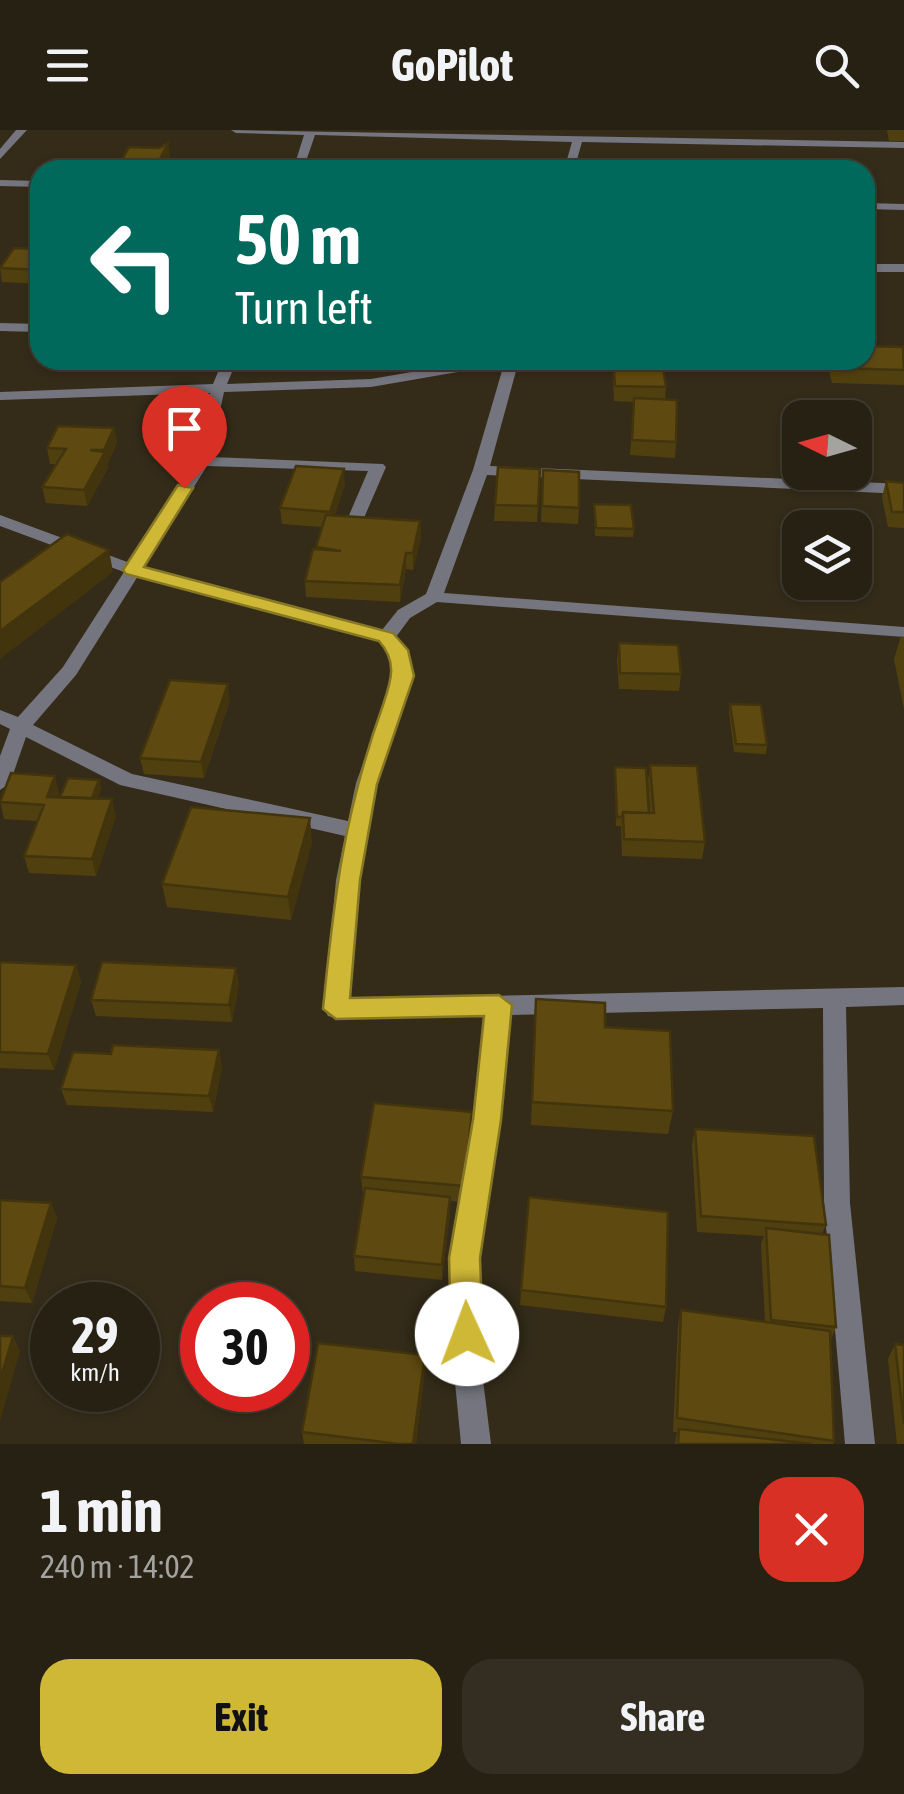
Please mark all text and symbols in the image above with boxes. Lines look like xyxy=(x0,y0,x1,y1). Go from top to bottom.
icon: menu xyxy=(40,38,95,93)
icon: search xyxy=(809,38,864,93)
text: GoPilot xyxy=(391,39,513,91)
text: 50 m xyxy=(235,199,361,279)
icon: left xyxy=(70,200,200,330)
text: Turn left xyxy=(235,282,373,334)
pin xyxy=(142,386,227,489)
north arrow xyxy=(782,400,872,490)
map controls xyxy=(782,400,872,600)
icon: arrive xyxy=(157,401,212,456)
button: layers xyxy=(782,510,872,600)
speed limit sign: 30 xyxy=(180,1282,310,1412)
position arrow xyxy=(415,1282,519,1386)
text: 29 xyxy=(71,1306,118,1364)
text: km/h xyxy=(70,1358,120,1386)
text: 1 min xyxy=(40,1476,163,1545)
button: close xyxy=(759,1477,864,1582)
text: 240 m · 14:02 xyxy=(40,1548,195,1585)
button: Exit xyxy=(40,1659,442,1774)
button: Share xyxy=(462,1659,864,1774)

